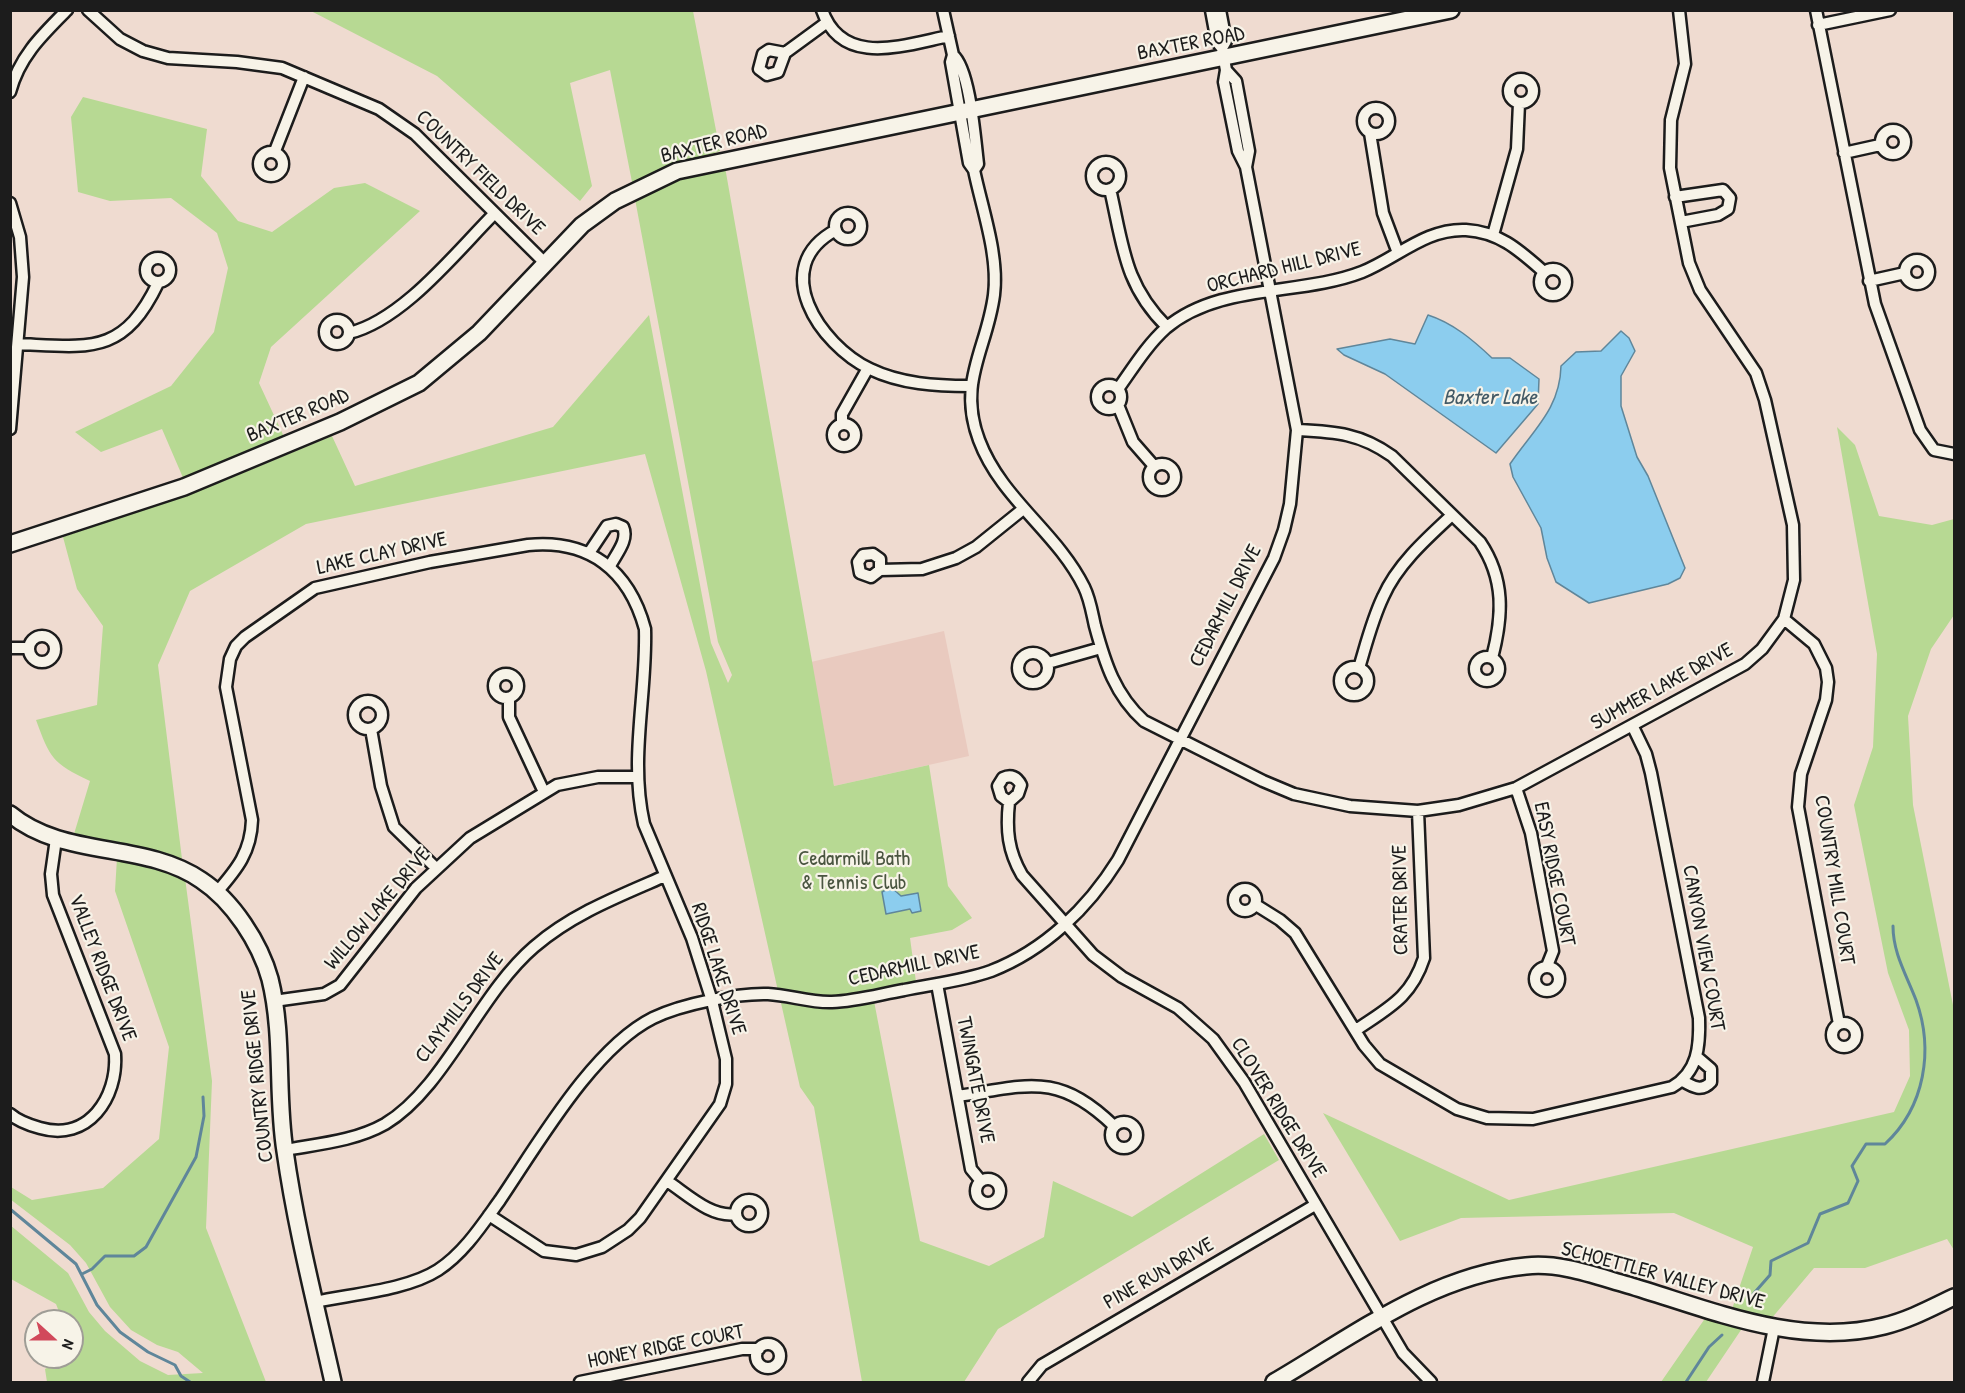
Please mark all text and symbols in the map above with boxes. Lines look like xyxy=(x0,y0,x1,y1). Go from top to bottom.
street label: BAXTER ROAD xyxy=(1135,21,1247,67)
street label: COUNTRY FIELD DRIVE xyxy=(410,105,550,241)
street label: BAXTER ROAD xyxy=(658,119,770,169)
street label: ORCHARD HILL DRIVE xyxy=(1204,237,1364,299)
street label: BAXTER ROAD xyxy=(243,383,353,449)
water label: Baxter Lake xyxy=(1443,385,1537,411)
street label: LAKE CLAY DRIVE xyxy=(315,527,449,581)
street label: CEDARMILL DRIVE xyxy=(1184,541,1268,671)
street label: SUMMER LAKE DRIVE xyxy=(1587,638,1737,736)
street label: COUNTRY MILL COURT xyxy=(1808,793,1860,967)
street label: EASY RIDGE COURT xyxy=(1528,800,1580,948)
street label: WILLOW LAKE DRIVE xyxy=(320,843,436,975)
street label: CRATER DRIVE xyxy=(1387,845,1415,955)
park label: Cedarmill Bath & Tennis Club xyxy=(798,846,910,896)
street label: CANYON VIEW COURT xyxy=(1676,863,1730,1033)
street label: VALLEY RIDGE DRIVE xyxy=(62,891,142,1045)
street label: RIDGE LAKE DRIVE xyxy=(685,900,751,1038)
street label: CEDARMILL DRIVE xyxy=(846,940,982,992)
street label: CLAYMILLS DRIVE xyxy=(410,948,510,1068)
street label: COUNTRY RIDGE DRIVE xyxy=(236,988,280,1164)
street label: TWINGATE DRIVE xyxy=(950,1014,1000,1146)
street label: CLOVER RIDGE DRIVE xyxy=(1225,1033,1331,1183)
street label: PINE RUN DRIVE xyxy=(1099,1232,1219,1316)
street label: SCHOETTLER VALLEY DRIVE xyxy=(1558,1237,1768,1315)
north arrow xyxy=(24,1309,84,1369)
street label: HONEY RIDGE COURT xyxy=(586,1319,746,1375)
text: N xyxy=(57,1337,81,1353)

